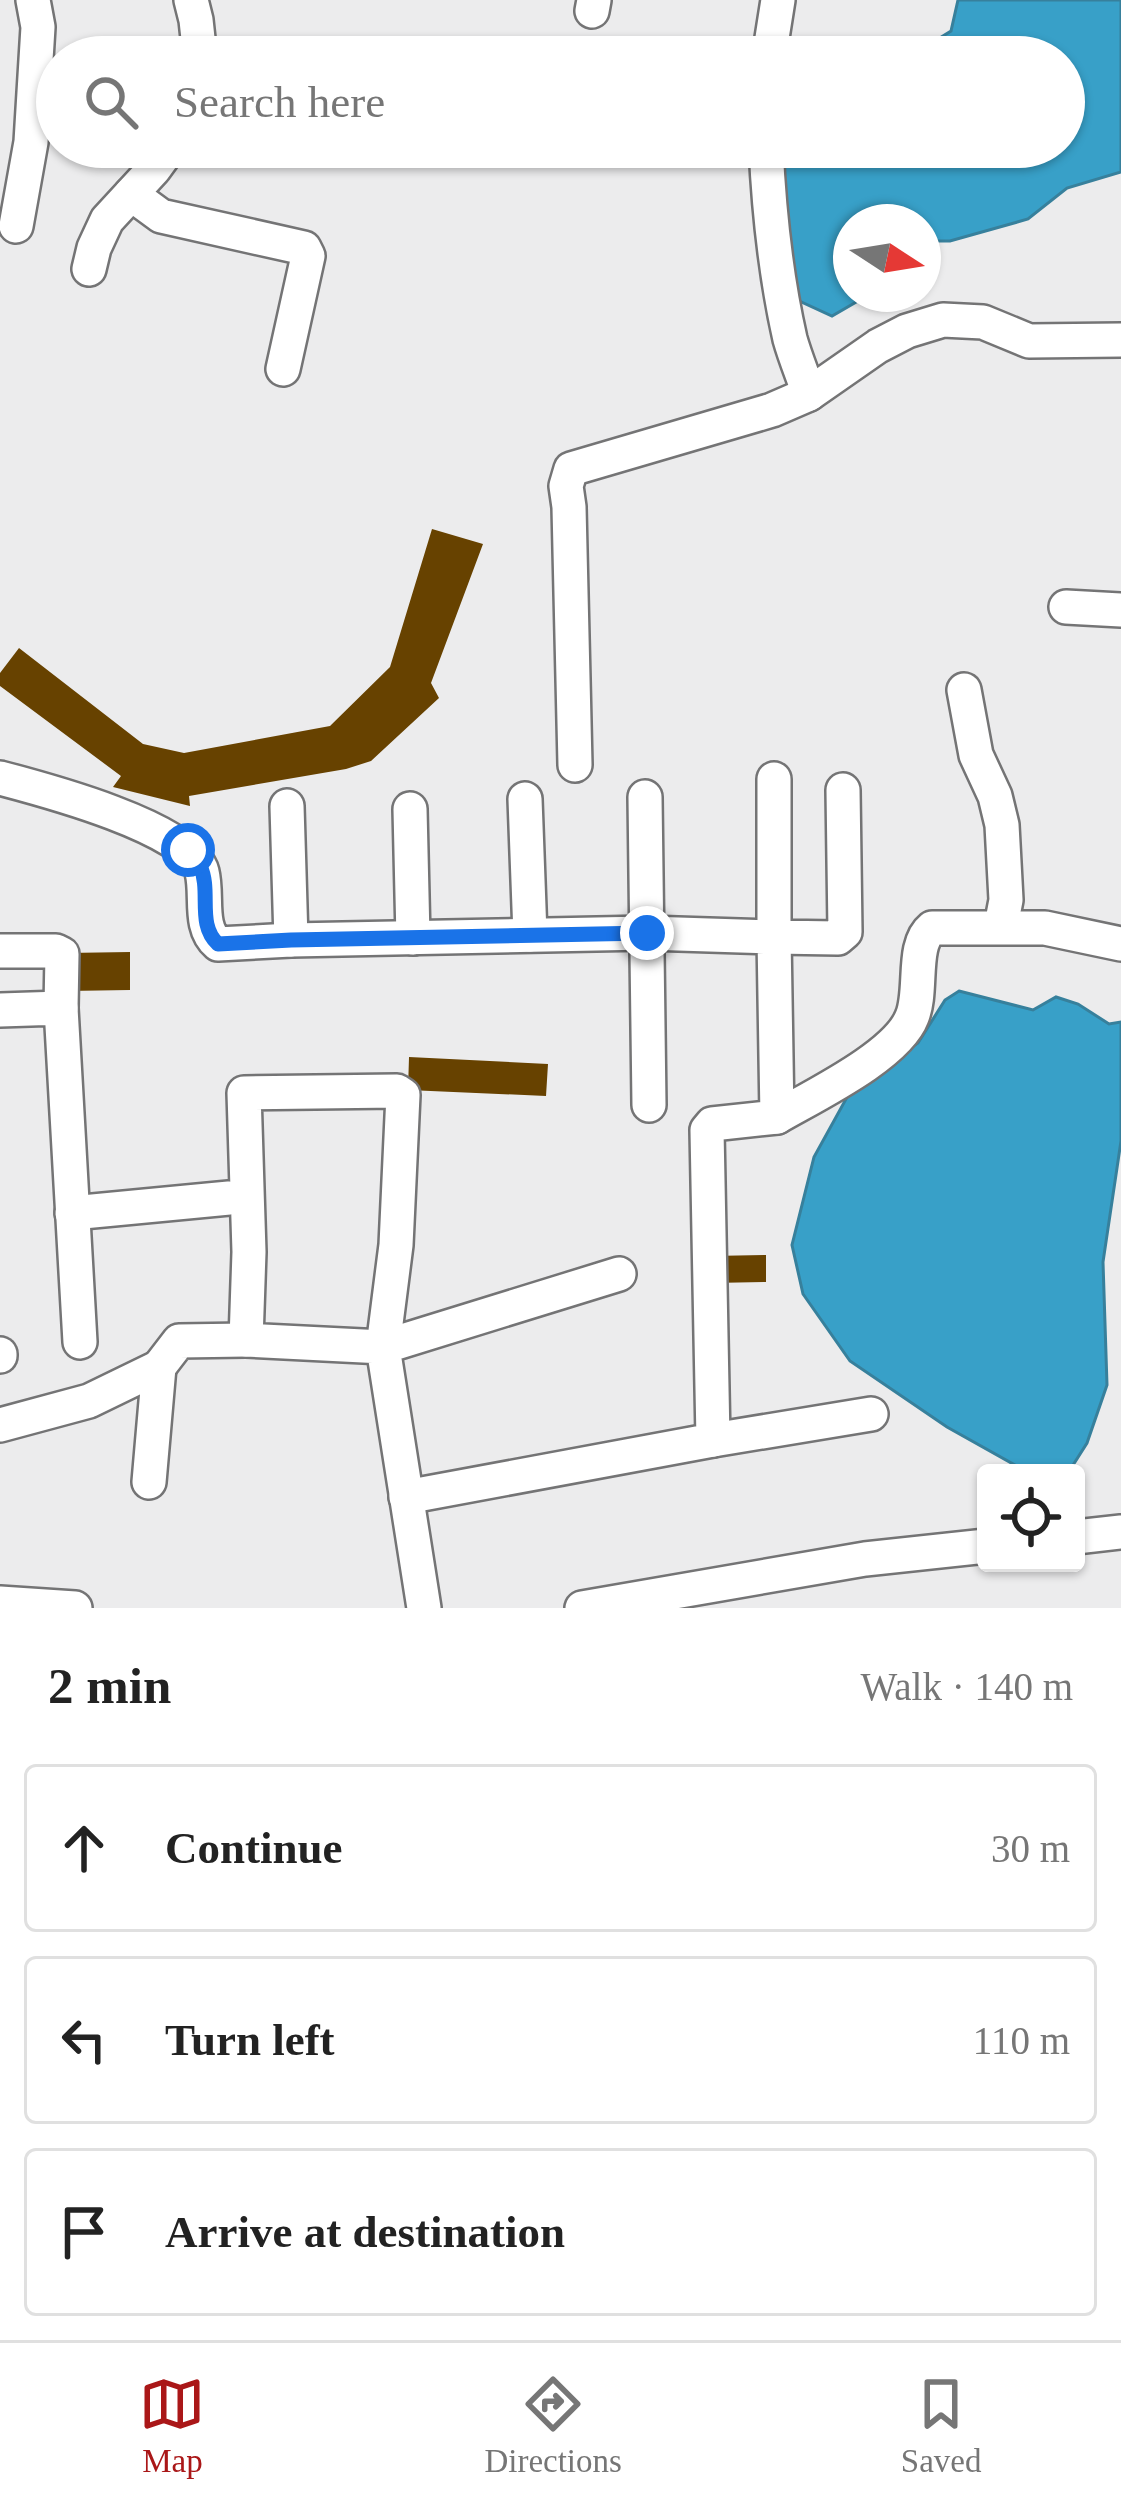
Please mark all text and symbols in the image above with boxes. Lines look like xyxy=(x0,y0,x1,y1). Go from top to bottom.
search box xyxy=(36,36,1085,168)
icon: search xyxy=(78,69,144,135)
text: Search here xyxy=(174,77,385,127)
north arrow xyxy=(833,204,941,312)
route start xyxy=(161,823,215,877)
route end xyxy=(620,906,674,960)
map controls xyxy=(977,1464,1085,1572)
button: locate xyxy=(977,1464,1085,1572)
text: 2 min xyxy=(48,1658,171,1714)
text: Walk · 140 m xyxy=(861,1665,1073,1708)
icon: ahead xyxy=(51,1815,117,1881)
text: Continue xyxy=(165,1823,343,1873)
text: 30 m xyxy=(991,1827,1070,1870)
icon: left xyxy=(51,2007,117,2073)
text: Turn left xyxy=(165,2015,335,2065)
text: 110 m xyxy=(973,2019,1070,2062)
icon: arrive xyxy=(51,2199,117,2265)
text: Arrive at destination xyxy=(165,2207,565,2257)
tab: Map xyxy=(139,2371,205,2480)
tab: Directions xyxy=(484,2371,622,2480)
tab: Saved xyxy=(901,2371,982,2480)

